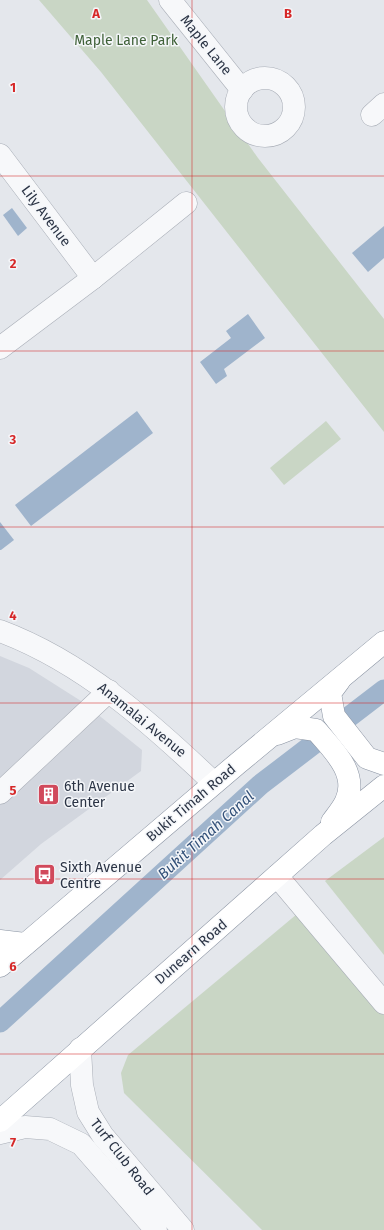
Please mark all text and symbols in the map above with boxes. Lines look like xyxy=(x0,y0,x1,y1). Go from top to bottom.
text: A xyxy=(91,6,100,21)
text: B xyxy=(284,6,292,21)
street label: Maple Lane xyxy=(177,11,235,79)
park label: Maple Lane Park xyxy=(74,32,179,49)
text: 1 xyxy=(10,80,16,95)
street label: Lily Avenue xyxy=(18,182,74,250)
text: 2 xyxy=(10,256,17,271)
text: 3 xyxy=(9,432,17,447)
text: 4 xyxy=(9,608,17,623)
street label: Anamalai Avenue xyxy=(94,679,190,761)
street label: Bukit Timah Road xyxy=(143,761,239,845)
place label: 6th Avenue Center xyxy=(64,778,135,811)
building icon: 6th Avenue Center xyxy=(35,781,61,807)
text: 5 xyxy=(10,783,17,798)
water label: Bukit Timah Canal xyxy=(154,787,258,883)
place label: Sixth Avenue Centre xyxy=(60,859,142,892)
bus stop icon: Sixth Avenue Centre xyxy=(32,862,58,888)
street label: Dunearn Road xyxy=(151,916,231,988)
text: 6 xyxy=(9,959,17,974)
street label: Turf Club Road xyxy=(87,1115,157,1199)
text: 7 xyxy=(10,1135,16,1150)

